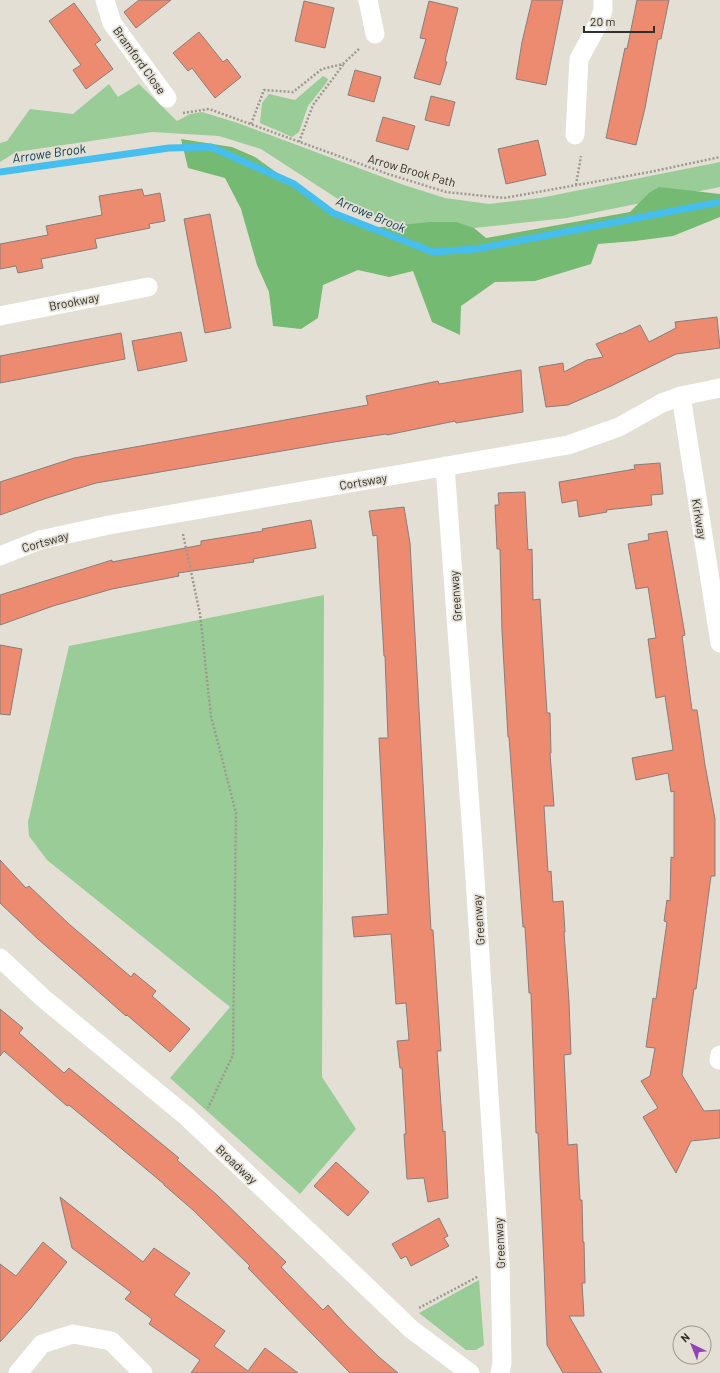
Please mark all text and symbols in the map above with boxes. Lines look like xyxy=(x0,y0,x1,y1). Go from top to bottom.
scale bar xyxy=(584,8,654,34)
text: 20 m xyxy=(590,14,616,28)
street label: Bramford Close xyxy=(111,23,169,97)
water label: Arrowe Brook xyxy=(11,140,87,166)
street label: Arrow Brook Path xyxy=(367,151,457,189)
water label: Arrowe Brook xyxy=(334,192,409,236)
street label: Brookway xyxy=(48,289,101,313)
street label: Cortsway xyxy=(338,470,388,492)
street label: Kirkway xyxy=(690,498,710,541)
street label: Cortsway xyxy=(20,527,71,554)
street label: Greenway xyxy=(446,570,464,622)
street label: Greenway xyxy=(469,894,487,946)
street label: Broadway xyxy=(214,1141,261,1187)
street label: Greenway xyxy=(491,1217,507,1269)
north arrow xyxy=(672,1325,712,1365)
text: N xyxy=(678,1330,692,1345)

